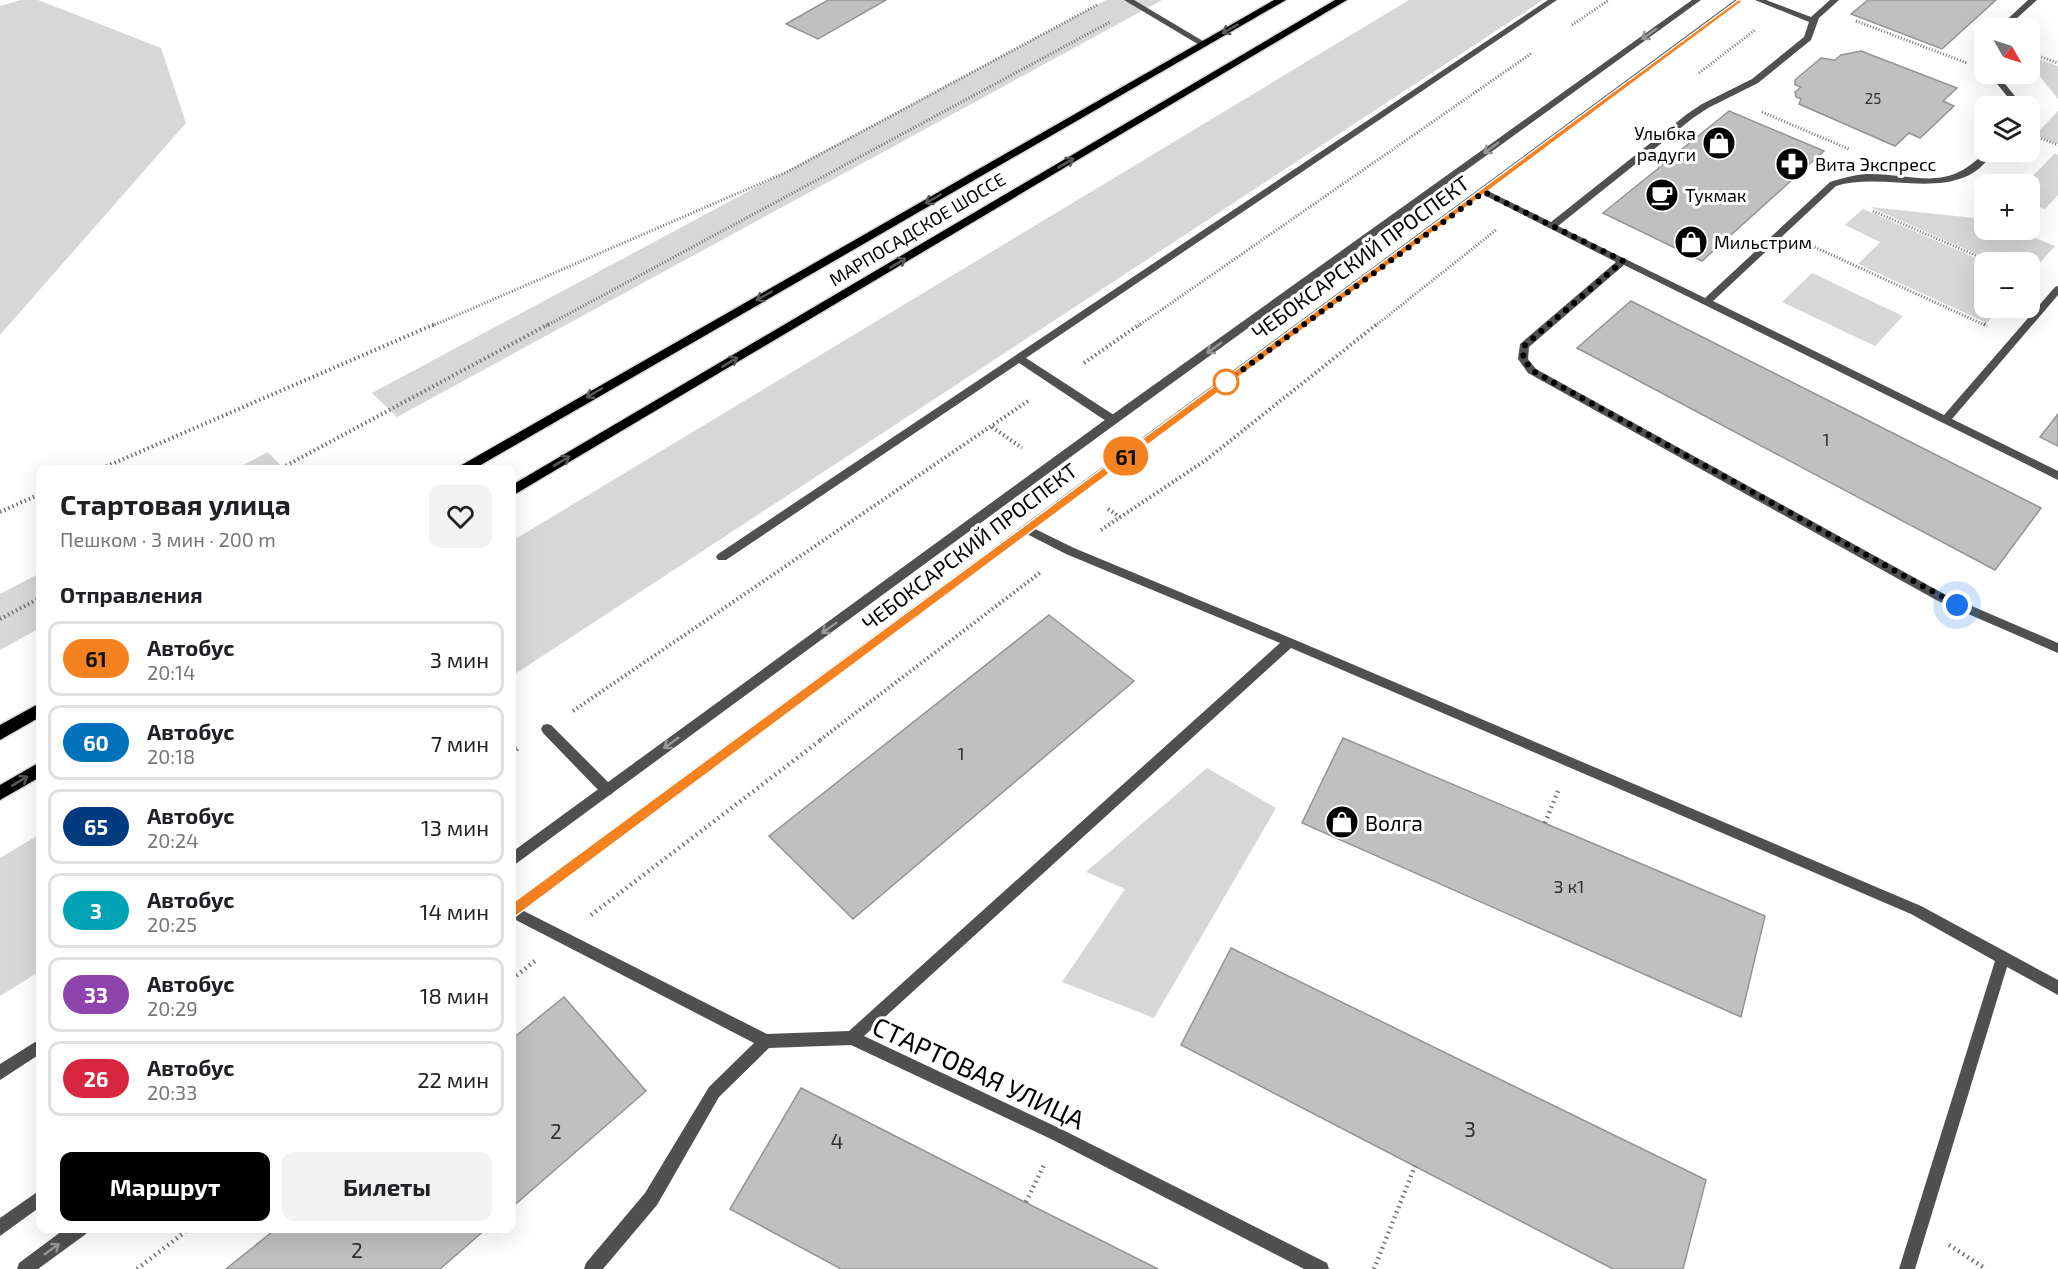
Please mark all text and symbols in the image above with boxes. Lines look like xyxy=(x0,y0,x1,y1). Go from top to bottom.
north arrow xyxy=(1974,18,2040,84)
map controls xyxy=(1974,18,2040,318)
one-way arrow xyxy=(1222,23,1239,35)
one-way arrow xyxy=(1642,28,1658,40)
house number: 25 xyxy=(1865,89,1881,107)
button: layers xyxy=(1974,96,2040,162)
place label: Улыбка радуги xyxy=(1634,122,1696,165)
shop icon: Улыбка радуги xyxy=(1701,125,1737,161)
one-way arrow xyxy=(1484,142,1500,154)
pharmacy icon: Вита Экспресс xyxy=(1774,146,1810,182)
place label: Вита Экспресс xyxy=(1815,153,1937,175)
one-way arrow xyxy=(1057,157,1074,169)
street label: МАРПОСАДСКОЕ ШОССЕ xyxy=(825,168,1009,290)
street label: ЧЕБОКСАРСКИЙ ПРОСПЕКТ xyxy=(1246,170,1474,344)
button: + xyxy=(1974,174,2040,240)
cafe icon: Тукмак xyxy=(1644,177,1680,213)
place label: Тукмак xyxy=(1685,184,1747,206)
one-way arrow xyxy=(925,193,942,205)
shop icon: Мильстрим xyxy=(1673,224,1709,260)
place label: Мильстрим xyxy=(1714,231,1812,253)
button: − xyxy=(1974,252,2040,318)
one-way arrow xyxy=(889,256,906,268)
one-way arrow xyxy=(756,290,773,302)
one-way arrow xyxy=(1206,342,1222,354)
one-way arrow xyxy=(721,355,738,367)
unlabelled marker xyxy=(1213,369,1239,395)
one-way arrow xyxy=(586,387,603,399)
house number: 1 xyxy=(1822,428,1830,450)
line badge: 61 xyxy=(1099,436,1153,476)
text: 61 xyxy=(1115,444,1137,469)
one-way arrow xyxy=(553,455,570,467)
street label: ЧЕБОКСАРСКИЙ ПРОСПЕКТ xyxy=(857,457,1081,635)
button: heart xyxy=(429,485,492,548)
text: Стартовая улица xyxy=(60,487,291,521)
text: Пешком · 3 мин · 200 m xyxy=(60,527,276,551)
text: Отправления xyxy=(60,581,203,607)
your location xyxy=(1942,590,1972,620)
one-way arrow xyxy=(821,622,837,635)
text: Автобус xyxy=(147,634,235,660)
text: 61 xyxy=(85,646,107,671)
text: 3 мин xyxy=(430,646,489,672)
text: 20:14 xyxy=(147,660,195,684)
text: Автобус xyxy=(147,718,235,744)
text: 60 xyxy=(83,730,109,755)
text: 7 мин xyxy=(431,730,489,756)
one-way arrow xyxy=(664,737,680,750)
house number: 1 xyxy=(957,742,965,764)
text: 20:18 xyxy=(147,744,195,768)
one-way arrow xyxy=(11,775,28,787)
text: Автобус xyxy=(147,802,235,828)
shop icon: Волга xyxy=(1324,804,1360,840)
place label: Волга xyxy=(1365,810,1423,835)
text: 65 xyxy=(84,814,108,839)
text: 13 мин xyxy=(421,814,489,840)
text: 20:24 xyxy=(147,828,199,852)
house number: 3 к1 xyxy=(1554,875,1584,897)
text: Автобус xyxy=(147,886,235,912)
text: 3 xyxy=(90,898,102,923)
text: 14 мин xyxy=(420,898,489,924)
text: 20:25 xyxy=(147,912,197,936)
text: Автобус xyxy=(147,970,235,996)
text: 33 xyxy=(84,982,108,1007)
text: 18 мин xyxy=(420,982,489,1008)
text: 20:29 xyxy=(147,996,198,1020)
street label: СТАРТОВАЯ УЛИЦА xyxy=(868,1009,1090,1135)
text: Автобус xyxy=(147,1054,235,1080)
text: 26 xyxy=(84,1066,108,1091)
text: 22 мин xyxy=(417,1066,489,1092)
text: 20:33 xyxy=(147,1080,197,1104)
house number: 3 xyxy=(1464,1116,1476,1141)
house number: 2 xyxy=(550,1118,562,1143)
house number: 4 xyxy=(831,1128,843,1153)
button: Маршрут xyxy=(60,1152,270,1221)
button: Билеты xyxy=(282,1152,492,1221)
house number: 2 xyxy=(351,1237,363,1262)
one-way arrow xyxy=(44,1243,60,1255)

